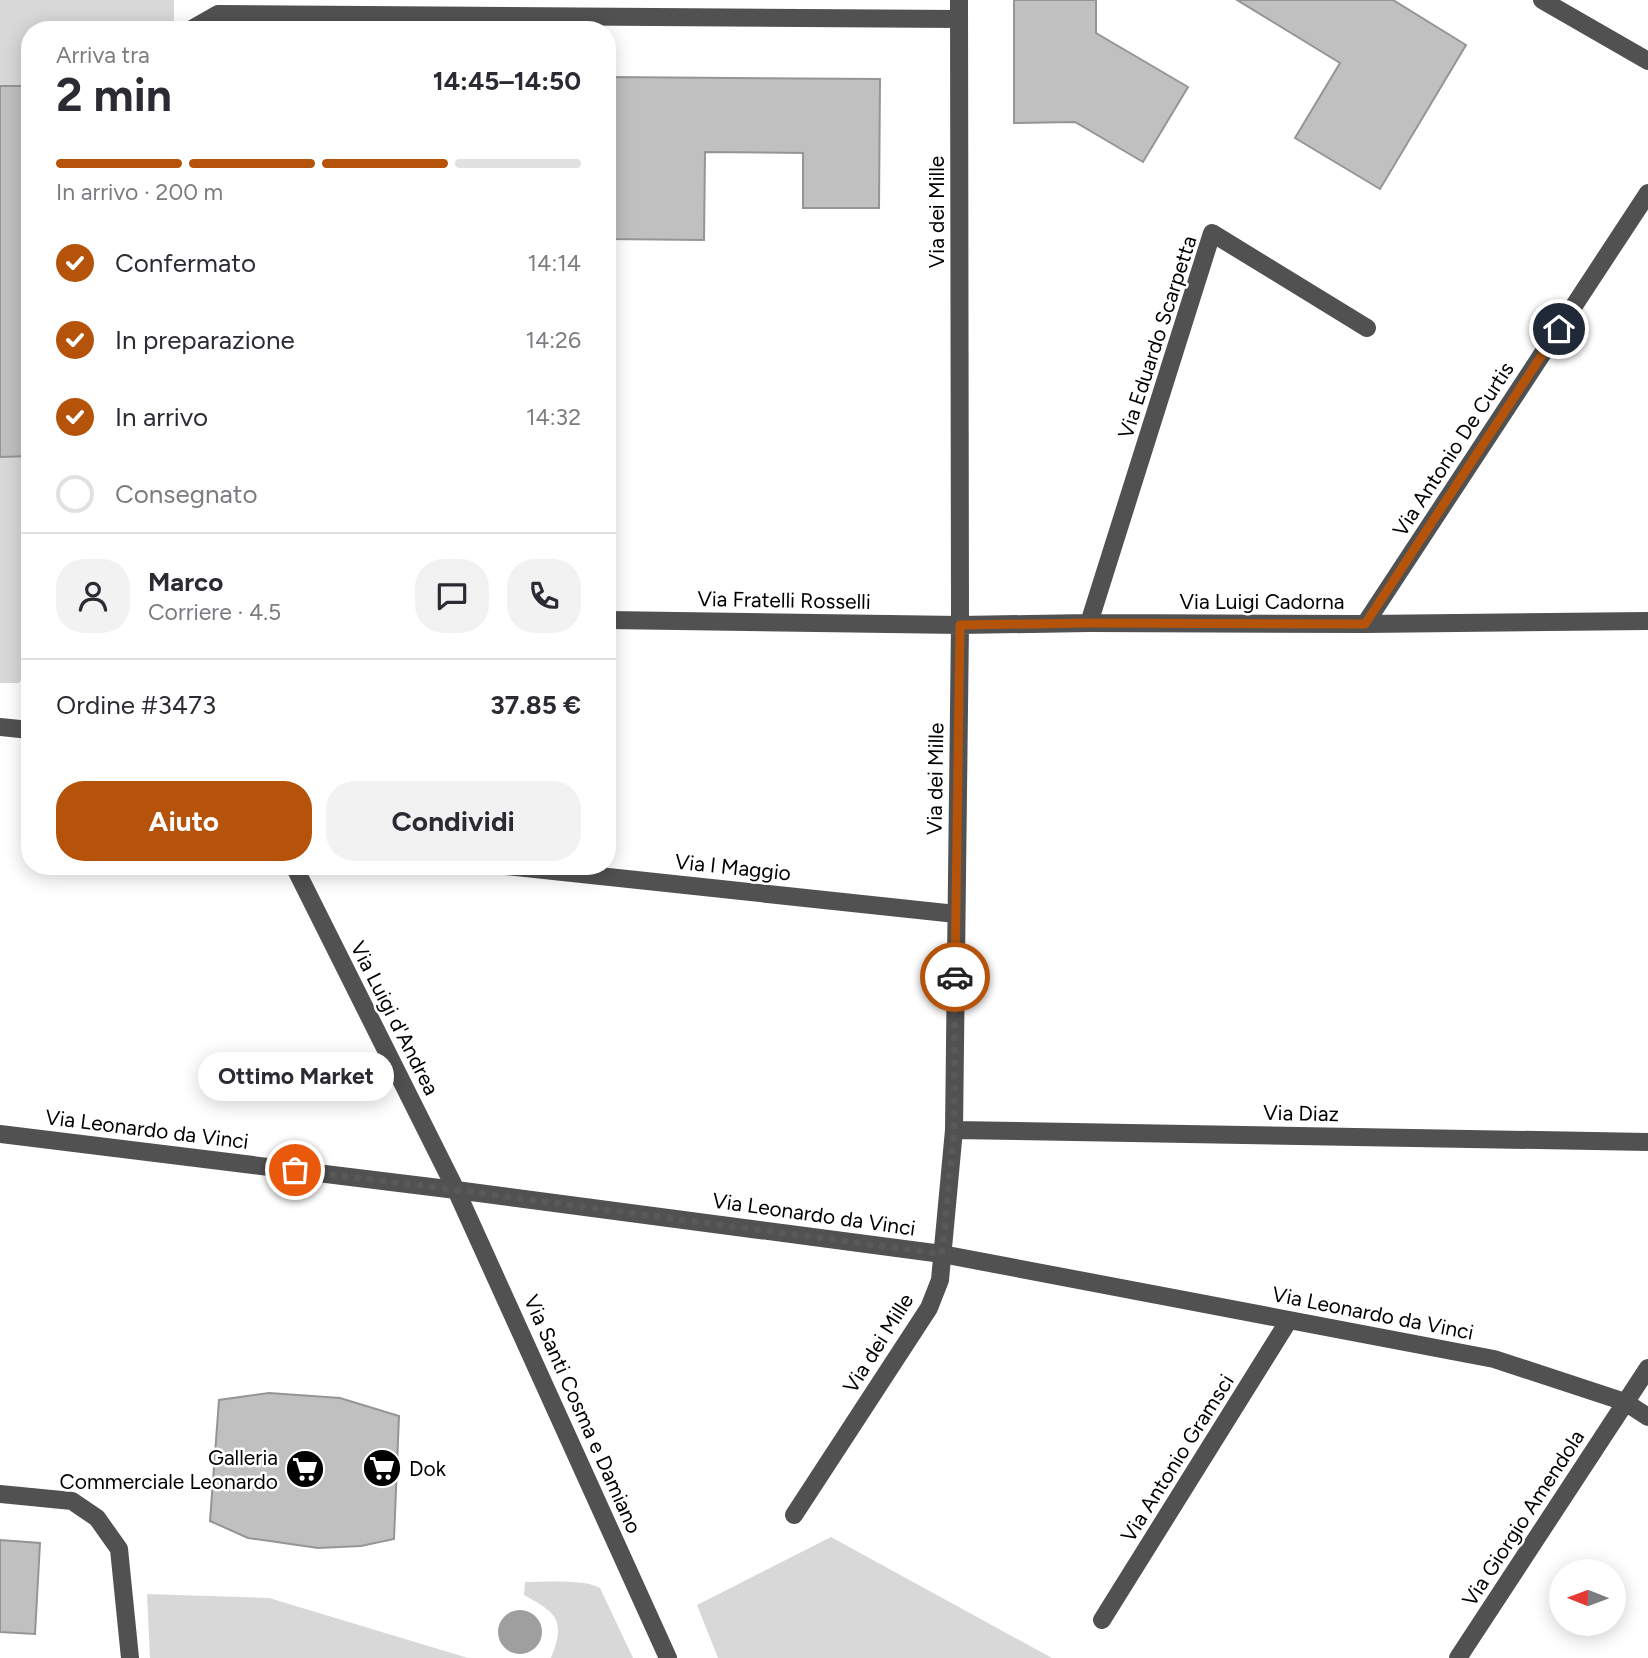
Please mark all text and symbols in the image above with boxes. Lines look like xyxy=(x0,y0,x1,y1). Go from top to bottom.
text: Arriva tra xyxy=(56,41,150,69)
text: 14:45–14:50 xyxy=(433,65,581,97)
text: 2 min xyxy=(56,67,172,123)
street label: Via dei Mille xyxy=(924,156,949,268)
text: In arrivo · 200 m xyxy=(56,178,223,206)
street label: Via Eduardo Scarpetta xyxy=(1112,232,1202,442)
icon: check xyxy=(56,244,94,282)
text: Confermato xyxy=(115,247,256,279)
text: 14:14 xyxy=(528,249,581,277)
pin xyxy=(1529,299,1589,359)
icon: home xyxy=(1540,310,1578,348)
icon: check xyxy=(56,321,94,359)
text: In preparazione xyxy=(115,324,295,356)
text: 14:26 xyxy=(526,326,581,354)
street label: Via Antonio De Curtis xyxy=(1387,357,1519,541)
icon: check xyxy=(56,398,94,436)
text: In arrivo xyxy=(115,401,208,433)
text: 14:32 xyxy=(526,403,581,431)
text: Consegnato xyxy=(115,478,258,510)
button: person xyxy=(56,559,130,633)
button: chat xyxy=(415,559,489,633)
button: phone xyxy=(507,559,581,633)
text: Marco xyxy=(148,566,223,598)
street label: Via Fratelli Rosselli xyxy=(697,586,871,614)
street label: Via Luigi Cadorna xyxy=(1179,589,1345,614)
text: Corriere · 4.5 xyxy=(148,598,281,626)
text: Ordine #3473 xyxy=(56,689,216,721)
text: 37.85 € xyxy=(490,689,581,721)
street label: Via dei Mille xyxy=(922,723,948,835)
button: Aiuto xyxy=(56,781,312,861)
button: Condividi xyxy=(326,781,581,861)
street label: Via I Maggio xyxy=(674,848,792,886)
street label: Via Luigi d'Andrea xyxy=(345,937,445,1099)
courier xyxy=(920,942,990,1012)
icon: car xyxy=(936,958,974,996)
callout: Ottimo Market xyxy=(197,1051,393,1100)
text: Ottimo Market xyxy=(218,1062,374,1090)
street label: Via Diaz xyxy=(1263,1100,1339,1126)
street label: Via Leonardo da Vinci xyxy=(44,1104,250,1154)
pin xyxy=(265,1140,325,1200)
icon: bag xyxy=(276,1151,314,1189)
street label: Via Leonardo da Vinci xyxy=(711,1187,917,1241)
street label: Via Leonardo da Vinci xyxy=(1270,1281,1476,1345)
street label: Via dei Mille xyxy=(838,1289,918,1397)
street label: Via Santi Cosma e Damiano xyxy=(519,1291,647,1537)
street label: Via Antonio Gramsci xyxy=(1115,1370,1239,1546)
street label: Via Giorgio Amendola xyxy=(1457,1425,1589,1611)
place label: Galleria Commerciale Leonardo xyxy=(60,1445,278,1494)
supermarket icon: Dok xyxy=(361,1447,403,1489)
supermarket icon: Galleria Commerciale Leonardo xyxy=(284,1448,326,1490)
place label: Dok xyxy=(409,1456,447,1481)
north arrow xyxy=(1549,1559,1626,1636)
map controls xyxy=(1549,1559,1626,1636)

